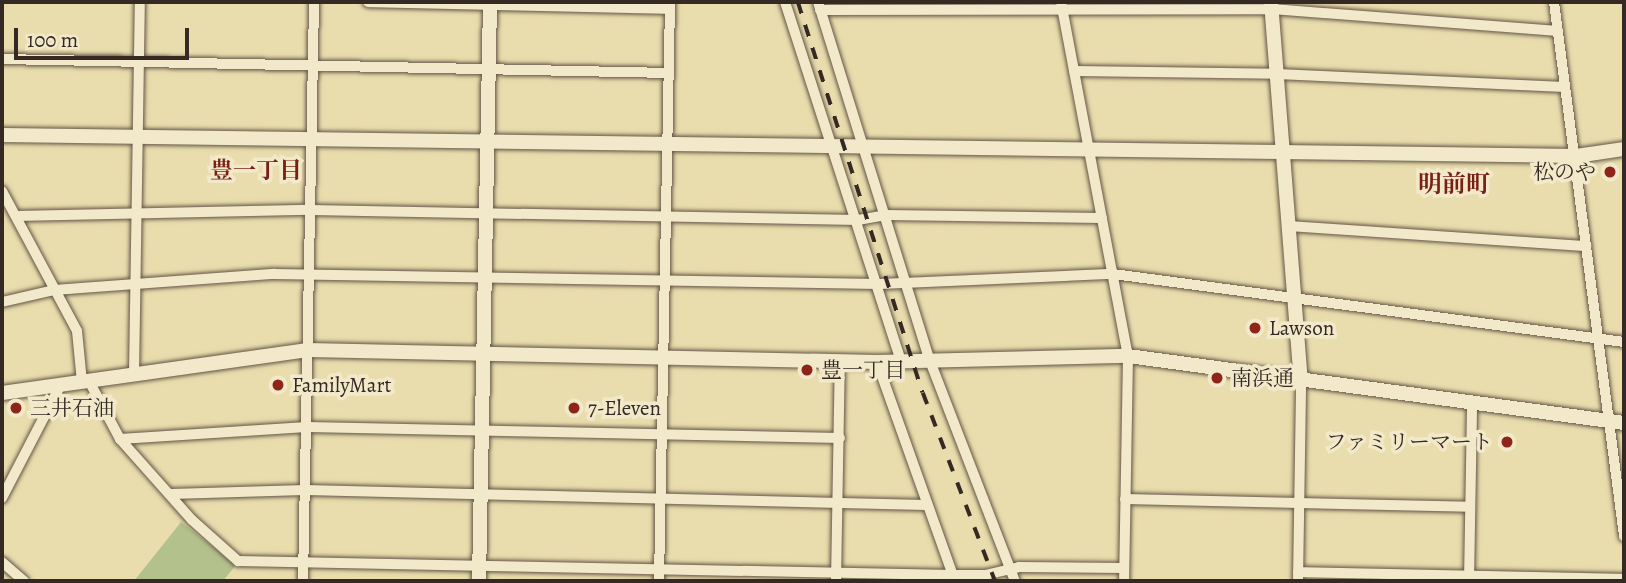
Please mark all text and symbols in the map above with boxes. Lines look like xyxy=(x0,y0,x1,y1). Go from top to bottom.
scale bar xyxy=(18,14,192,58)
text: 100 m xyxy=(27,26,78,54)
district label: 豊一丁目 xyxy=(210,157,302,185)
place label: 松のや xyxy=(1533,159,1596,185)
marker: 松のや xyxy=(1602,164,1618,180)
district label: 明前町 xyxy=(1418,171,1490,199)
place label: Lawson xyxy=(1269,315,1334,341)
marker: Lawson xyxy=(1247,320,1263,336)
place label: 豊一丁目 xyxy=(821,357,905,383)
marker: 豊一丁目 xyxy=(799,362,815,378)
place label: 南浜通 xyxy=(1231,365,1294,391)
marker: 南浜通 xyxy=(1209,370,1225,386)
place label: FamilyMart xyxy=(292,372,391,398)
marker: FamilyMart xyxy=(270,377,286,393)
place label: 三井石油 xyxy=(30,395,114,421)
place label: 7-Eleven xyxy=(588,395,661,421)
marker: 三井石油 xyxy=(8,400,24,416)
marker: 7-Eleven xyxy=(566,400,582,416)
place label: ファミリーマート xyxy=(1325,429,1493,455)
marker: ファミリーマート xyxy=(1499,434,1515,450)

